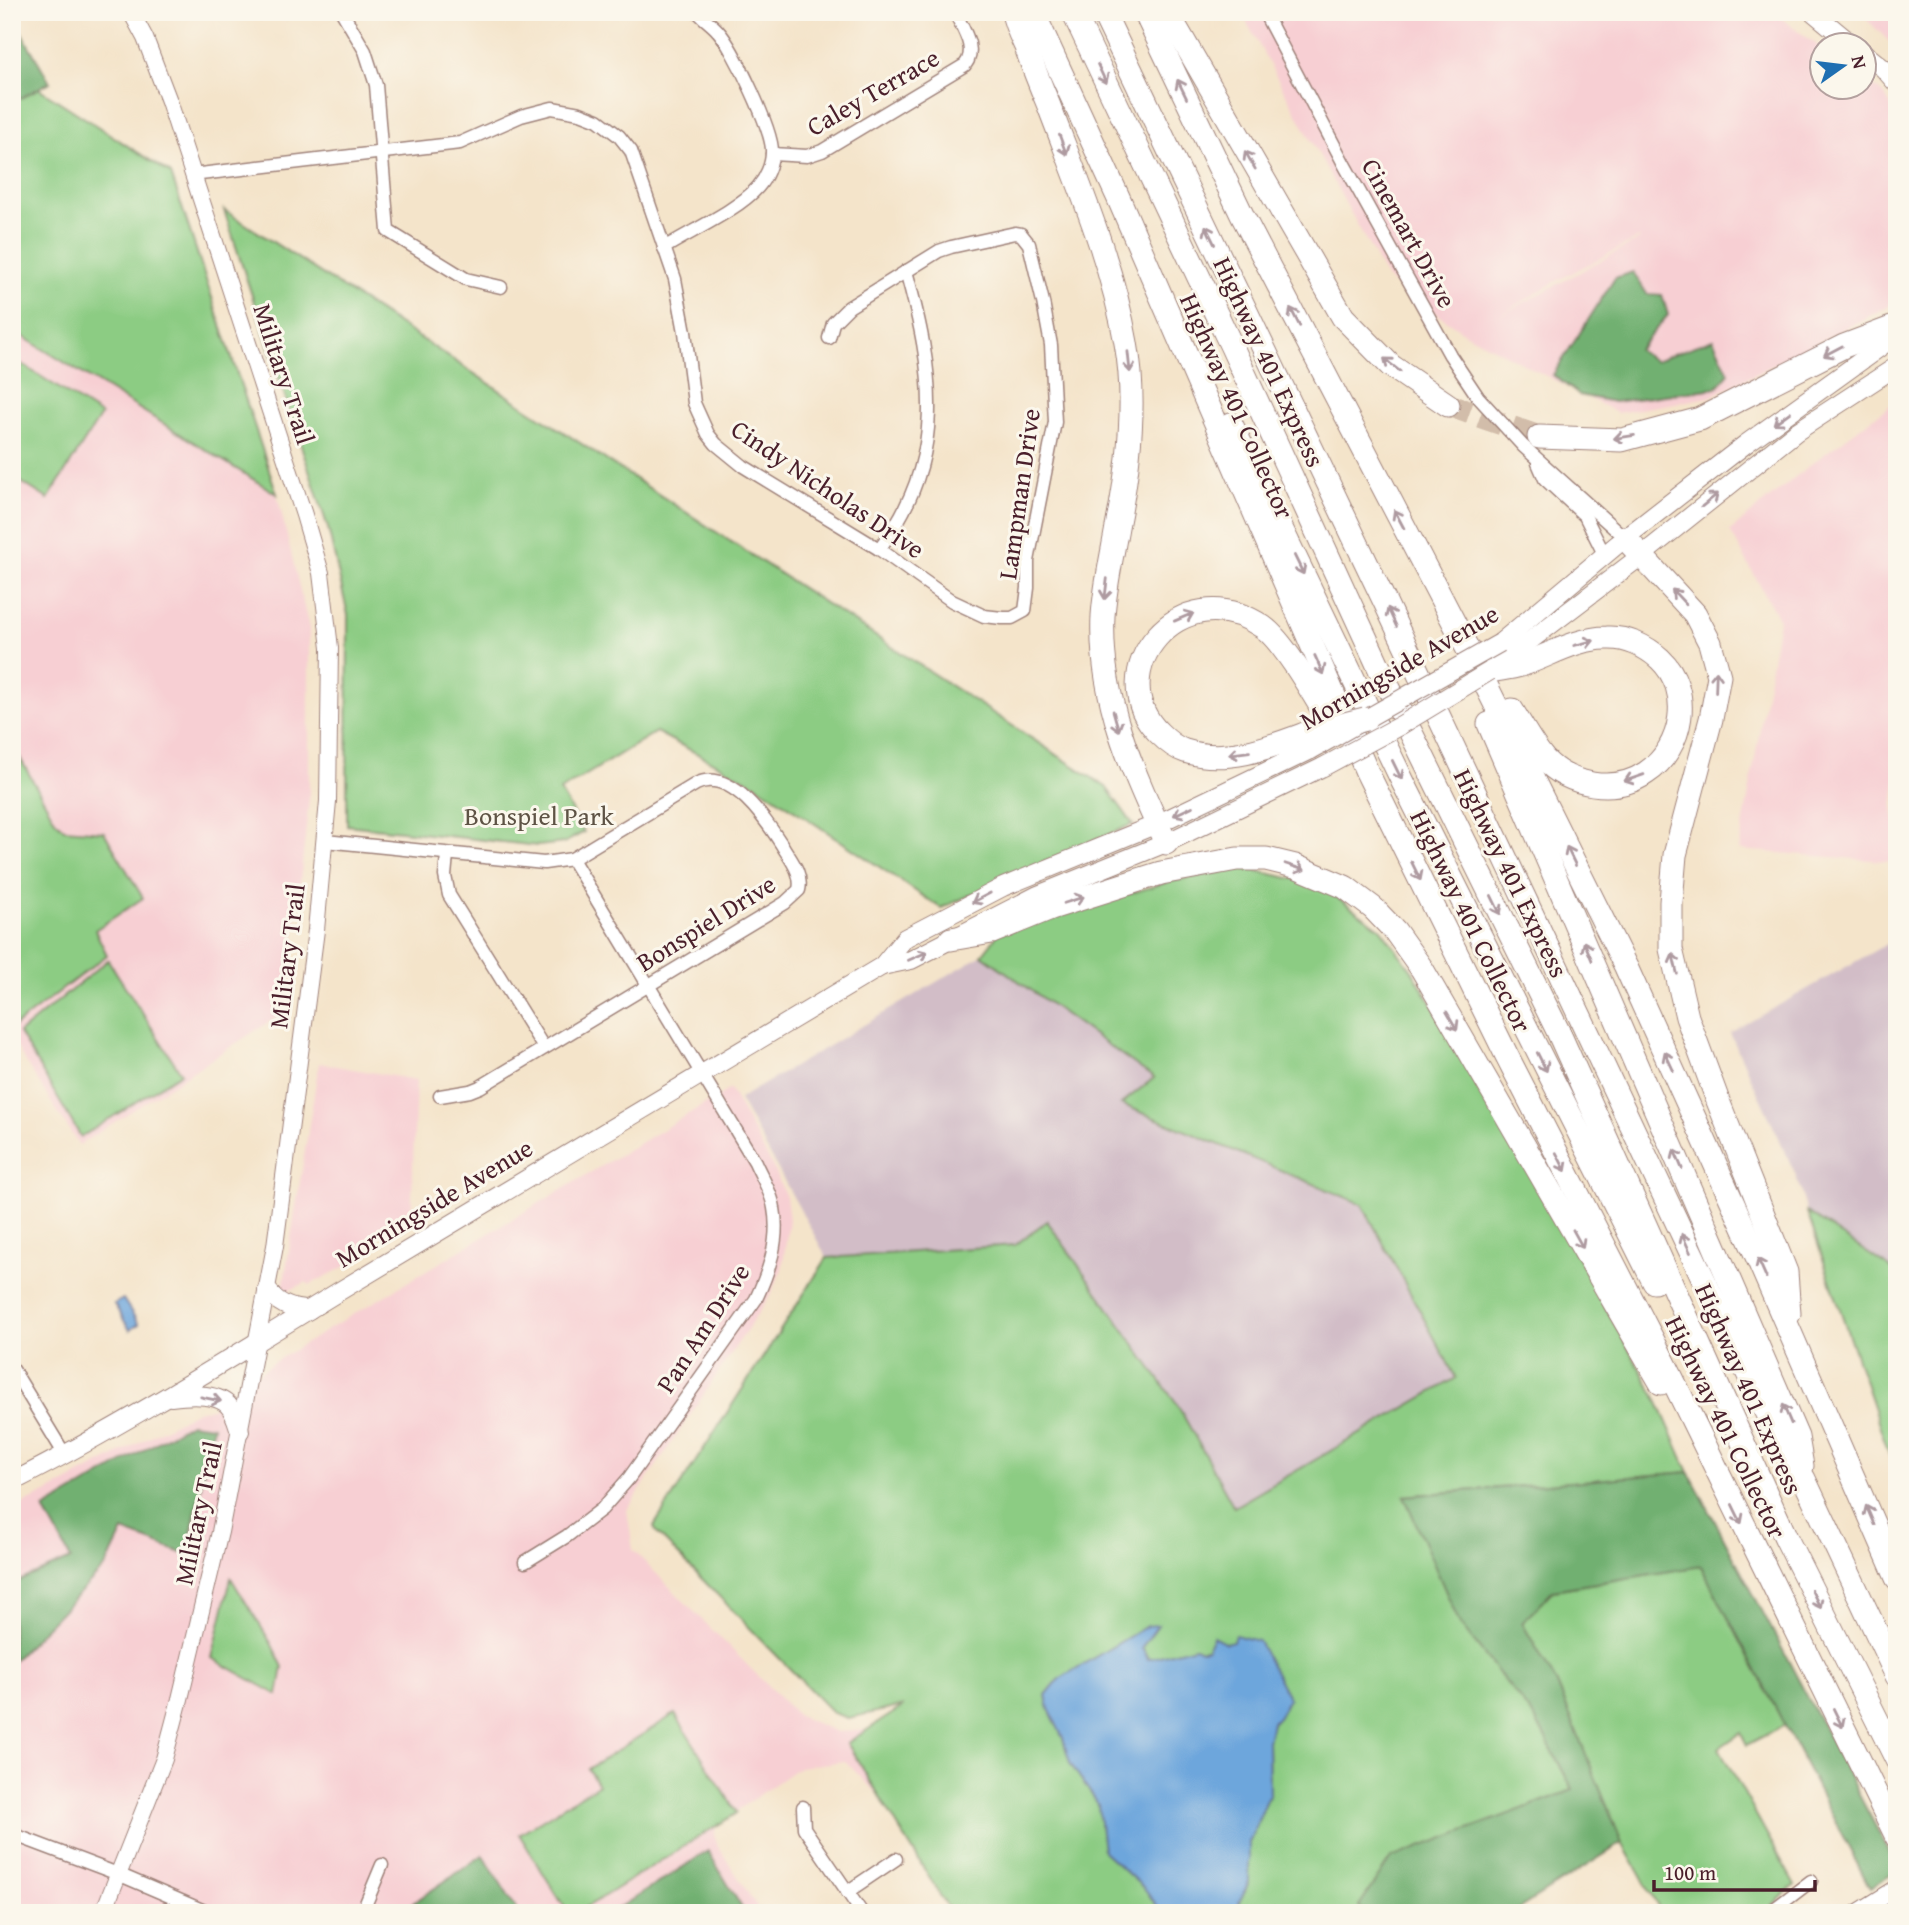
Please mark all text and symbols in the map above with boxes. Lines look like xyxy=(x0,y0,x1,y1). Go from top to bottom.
north arrow xyxy=(1808,32,1878,102)
street label: Caley Terrace xyxy=(799,38,946,145)
text: N xyxy=(1844,52,1875,72)
one-way arrow xyxy=(1096,63,1110,84)
one-way arrow xyxy=(1175,79,1188,100)
one-way arrow xyxy=(1058,133,1070,155)
one-way arrow xyxy=(1243,150,1257,170)
street label: Cinemart Drive xyxy=(1352,151,1467,315)
one-way arrow xyxy=(1203,225,1216,246)
street label: Highway 401 Express xyxy=(1204,250,1335,473)
street label: Highway 401 Collector xyxy=(1170,287,1305,525)
street label: Military Trail xyxy=(243,298,326,449)
one-way arrow xyxy=(1287,307,1301,328)
one-way arrow xyxy=(1824,345,1844,359)
one-way arrow xyxy=(1122,350,1135,373)
one-way arrow xyxy=(1384,358,1402,373)
street label: Lampman Drive xyxy=(987,406,1050,582)
street label: Cindy Nicholas Drive xyxy=(724,409,933,568)
one-way arrow xyxy=(1773,410,1791,425)
one-way arrow xyxy=(1613,431,1636,444)
one-way arrow xyxy=(1700,492,1718,508)
one-way arrow xyxy=(1392,510,1406,530)
one-way arrow xyxy=(1292,554,1306,575)
one-way arrow xyxy=(1100,577,1113,600)
one-way arrow xyxy=(1671,589,1688,606)
street label: Morningside Avenue xyxy=(1292,594,1506,739)
one-way arrow xyxy=(1385,607,1398,628)
one-way arrow xyxy=(1173,610,1194,623)
one-way arrow xyxy=(1572,636,1595,649)
one-way arrow xyxy=(1314,653,1327,675)
one-way arrow xyxy=(1710,670,1723,693)
one-way arrow xyxy=(1111,710,1124,732)
one-way arrow xyxy=(1228,747,1251,760)
one-way arrow xyxy=(1391,759,1404,780)
street label: Highway 401 Express xyxy=(1444,762,1579,984)
one-way arrow xyxy=(1624,773,1646,785)
park label: Bonspiel Park xyxy=(464,796,615,835)
street label: Highway 401 Collector xyxy=(1401,803,1542,1039)
one-way arrow xyxy=(1173,805,1195,818)
one-way arrow xyxy=(1563,846,1577,867)
one-way arrow xyxy=(1409,860,1423,881)
one-way arrow xyxy=(1283,862,1305,874)
street label: Bonspiel Drive xyxy=(628,864,783,981)
street label: Military Trail xyxy=(258,881,315,1031)
one-way arrow xyxy=(971,892,992,905)
one-way arrow xyxy=(1063,893,1085,906)
one-way arrow xyxy=(1489,894,1503,915)
one-way arrow xyxy=(1581,940,1594,962)
one-way arrow xyxy=(906,949,928,962)
one-way arrow xyxy=(1667,953,1681,976)
one-way arrow xyxy=(1445,1010,1459,1030)
one-way arrow xyxy=(1536,1051,1550,1072)
one-way arrow xyxy=(1662,1051,1675,1072)
street label: Morningside Avenue xyxy=(328,1128,540,1277)
one-way arrow xyxy=(1671,1149,1684,1171)
one-way arrow xyxy=(1555,1151,1569,1172)
one-way arrow xyxy=(1571,1229,1585,1249)
one-way arrow xyxy=(1679,1233,1693,1254)
street label: Pan Am Drive xyxy=(646,1255,759,1400)
one-way arrow xyxy=(1755,1258,1768,1279)
street label: Highway 401 Express xyxy=(1685,1277,1814,1501)
street label: Highway 401 Collector xyxy=(1656,1309,1797,1545)
one-way arrow xyxy=(199,1392,222,1406)
one-way arrow xyxy=(1780,1403,1793,1425)
street label: Military Trail xyxy=(163,1437,232,1588)
one-way arrow xyxy=(1731,1503,1745,1524)
one-way arrow xyxy=(1862,1505,1875,1526)
one-way arrow xyxy=(1810,1588,1824,1609)
one-way arrow xyxy=(1832,1707,1846,1728)
scale bar xyxy=(1654,1848,1814,1892)
text: 100 m xyxy=(1664,1857,1716,1888)

